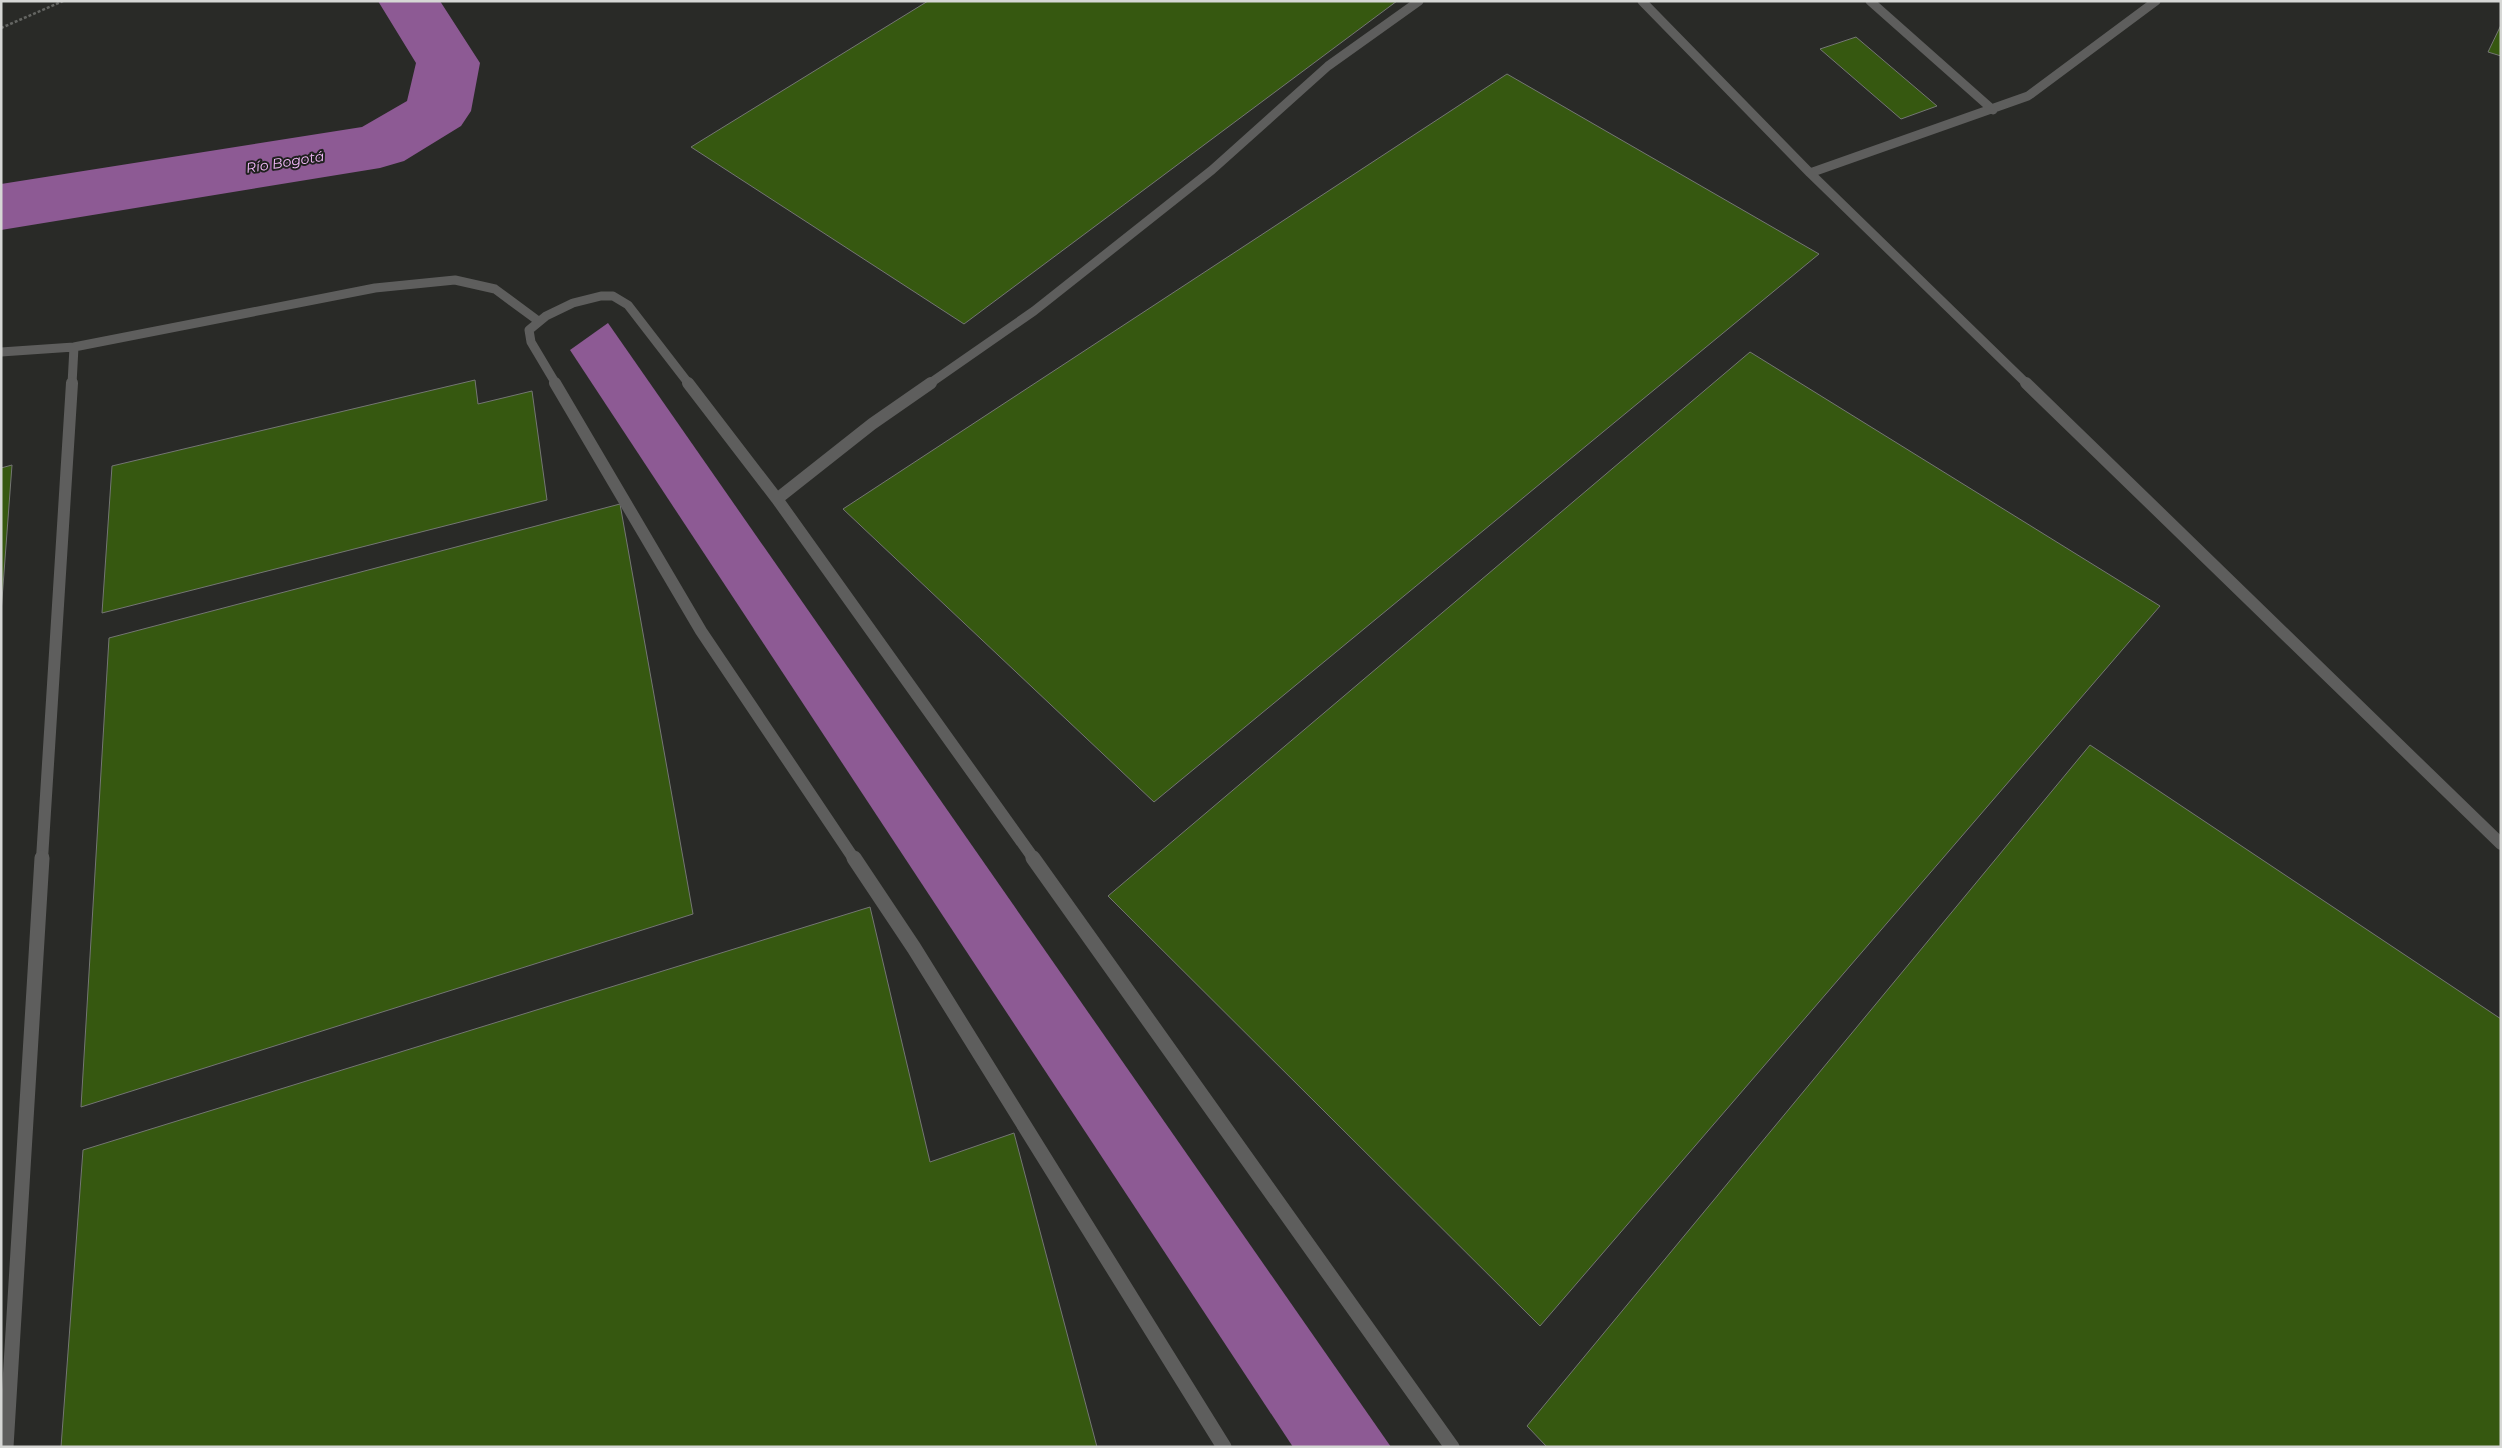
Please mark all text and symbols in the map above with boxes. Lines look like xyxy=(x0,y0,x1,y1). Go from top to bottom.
water label: Río Bogotá xyxy=(245,147,325,177)

